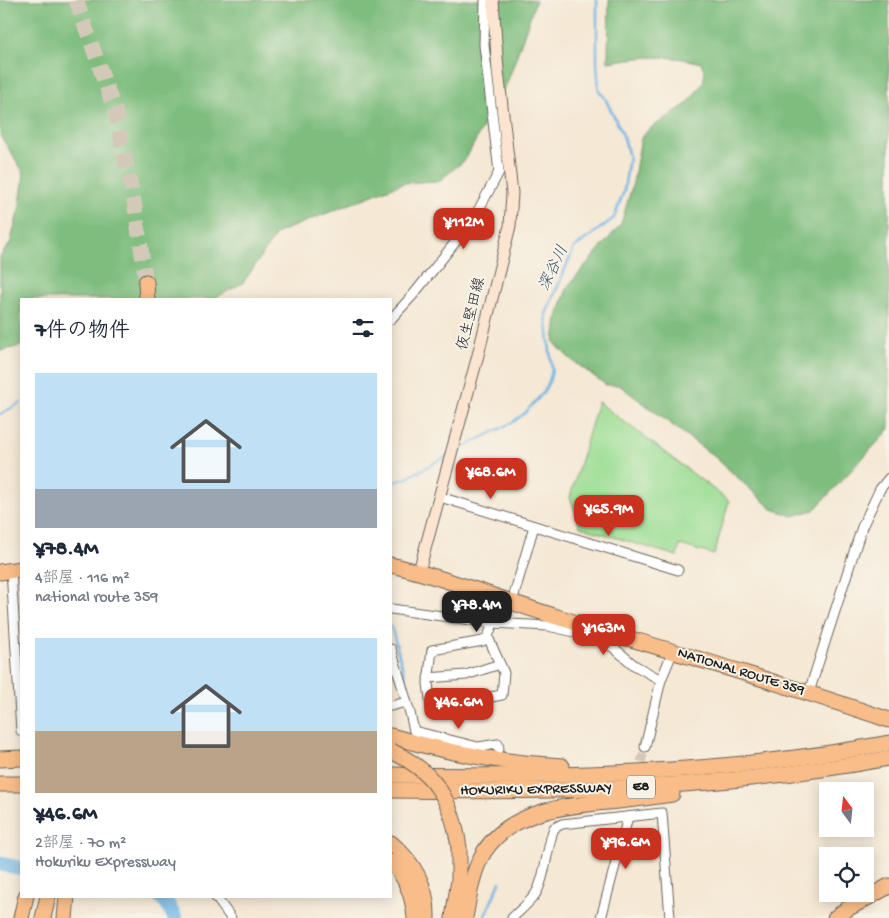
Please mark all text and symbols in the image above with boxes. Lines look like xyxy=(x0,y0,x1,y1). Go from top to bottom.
pin: ¥112M xyxy=(429,208,499,250)
text: ¥112M xyxy=(444,214,484,233)
water label: 深谷川 xyxy=(535,243,574,295)
street label: 仮生堅田線 xyxy=(453,275,490,353)
icon: filters xyxy=(349,314,377,342)
text: 7件の物件 xyxy=(35,320,130,345)
icon: home xyxy=(161,406,251,496)
pin: ¥68.6M xyxy=(450,458,532,500)
text: ¥68.6M xyxy=(467,464,515,483)
pin: ¥65.9M xyxy=(568,494,650,537)
text: ¥65.9M xyxy=(585,501,633,520)
text: ¥78.4M xyxy=(35,538,98,563)
text: 4部屋 · 116 m² xyxy=(35,570,130,589)
text: national route 359 xyxy=(35,589,158,608)
pin: ¥78.4M xyxy=(436,590,518,633)
text: ¥78.4M xyxy=(453,597,501,616)
pin: ¥163M xyxy=(569,614,639,656)
text: ¥163M xyxy=(583,620,625,639)
street label: NATIONAL ROUTE 359 xyxy=(675,644,807,700)
icon: home xyxy=(161,671,251,761)
pin: ¥46.6M xyxy=(418,688,500,730)
text: ¥46.6M xyxy=(435,694,483,713)
road number: E8 xyxy=(627,776,655,799)
street label: HOKURIKU EXPRESSWAY xyxy=(460,780,612,800)
north arrow xyxy=(819,782,874,838)
map controls xyxy=(819,782,874,902)
text: ¥46.6M xyxy=(35,803,97,828)
pin: ¥96.6M xyxy=(585,828,667,870)
text: ¥96.6M xyxy=(602,834,650,853)
text: 2部屋 · 70 m² xyxy=(35,835,126,854)
button: locate xyxy=(819,847,874,902)
text: Hokuriku Expressway xyxy=(35,854,176,873)

